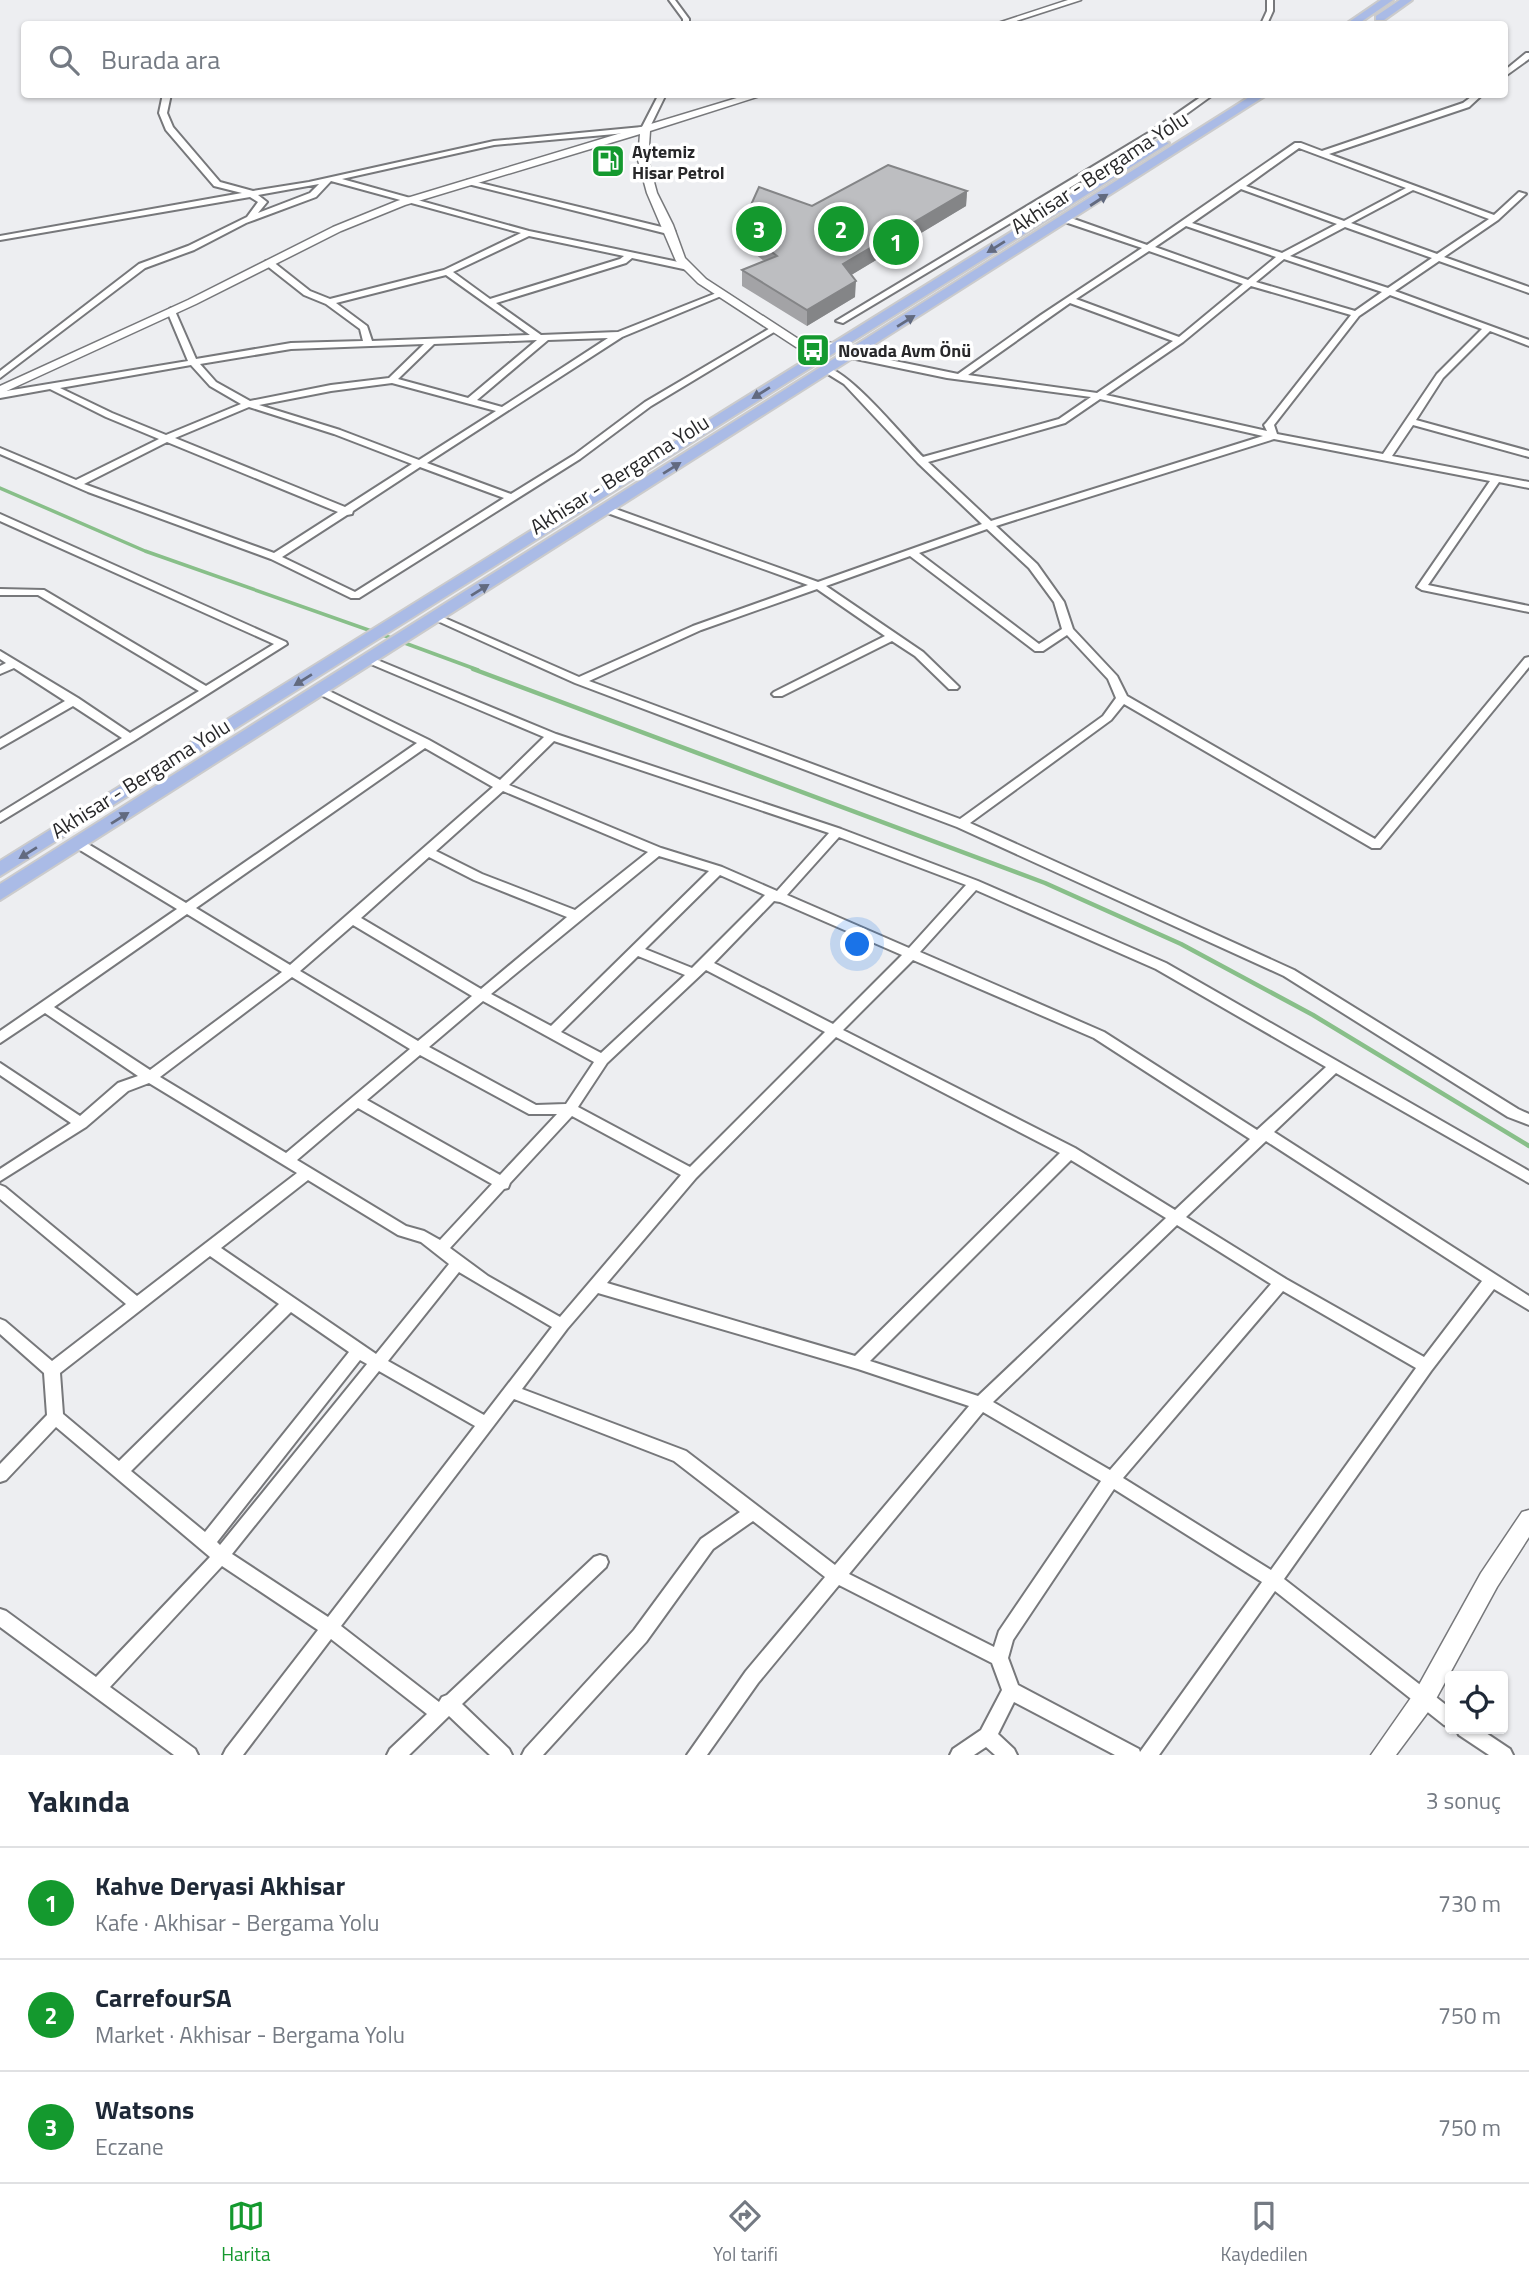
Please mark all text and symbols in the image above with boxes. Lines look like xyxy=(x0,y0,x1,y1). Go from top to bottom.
search box xyxy=(21,21,1508,98)
text: Burada ara xyxy=(101,40,220,79)
icon: search xyxy=(45,41,83,79)
street label: Akhisar - Bergama Yolu xyxy=(1004,102,1194,242)
place label: Aytemiz Hisar Petrol xyxy=(632,138,725,186)
fuel station icon: Aytemiz Hisar Petrol xyxy=(589,142,627,180)
one-way arrow xyxy=(1089,194,1108,207)
pin: 3 xyxy=(736,203,782,255)
pin: 2 xyxy=(818,203,864,255)
pin: 1 xyxy=(873,216,919,268)
one-way arrow xyxy=(986,241,1005,254)
one-way arrow xyxy=(896,315,916,328)
bus stop icon: Novada Avm Önü xyxy=(794,331,832,369)
place label: Novada Avm Önü xyxy=(838,337,971,364)
one-way arrow xyxy=(751,387,771,400)
street label: Akhisar - Bergama Yolu xyxy=(523,406,715,542)
one-way arrow xyxy=(662,461,681,474)
one-way arrow xyxy=(470,584,489,597)
one-way arrow xyxy=(294,673,313,686)
street label: Akhisar - Bergama Yolu xyxy=(44,710,236,846)
one-way arrow xyxy=(110,811,130,824)
one-way arrow xyxy=(18,846,37,859)
your location xyxy=(840,927,874,961)
map controls xyxy=(1445,1671,1508,1734)
button: locate xyxy=(1445,1671,1508,1734)
text: Yakında xyxy=(28,1778,130,1824)
text: 3 sonuç xyxy=(1426,1783,1501,1818)
text: Kahve Deryasi Akhisar xyxy=(95,1866,345,1905)
text: 1 xyxy=(45,1886,57,1921)
text: 730 m xyxy=(1438,1886,1501,1921)
text: Kafe · Akhisar - Bergama Yolu xyxy=(95,1905,379,1940)
text: CarrefourSA xyxy=(95,1978,232,2017)
text: 2 xyxy=(45,1998,57,2033)
text: 750 m xyxy=(1438,1998,1501,2033)
text: Market · Akhisar - Bergama Yolu xyxy=(95,2017,405,2052)
text: Watsons xyxy=(95,2090,194,2129)
text: 3 xyxy=(45,2110,57,2145)
text: 750 m xyxy=(1438,2110,1501,2145)
text: Eczane xyxy=(95,2129,164,2164)
tab: Harita xyxy=(221,2197,271,2268)
tab: Yol tarifi xyxy=(713,2197,778,2268)
tab: Kaydedilen xyxy=(1220,2197,1308,2268)

